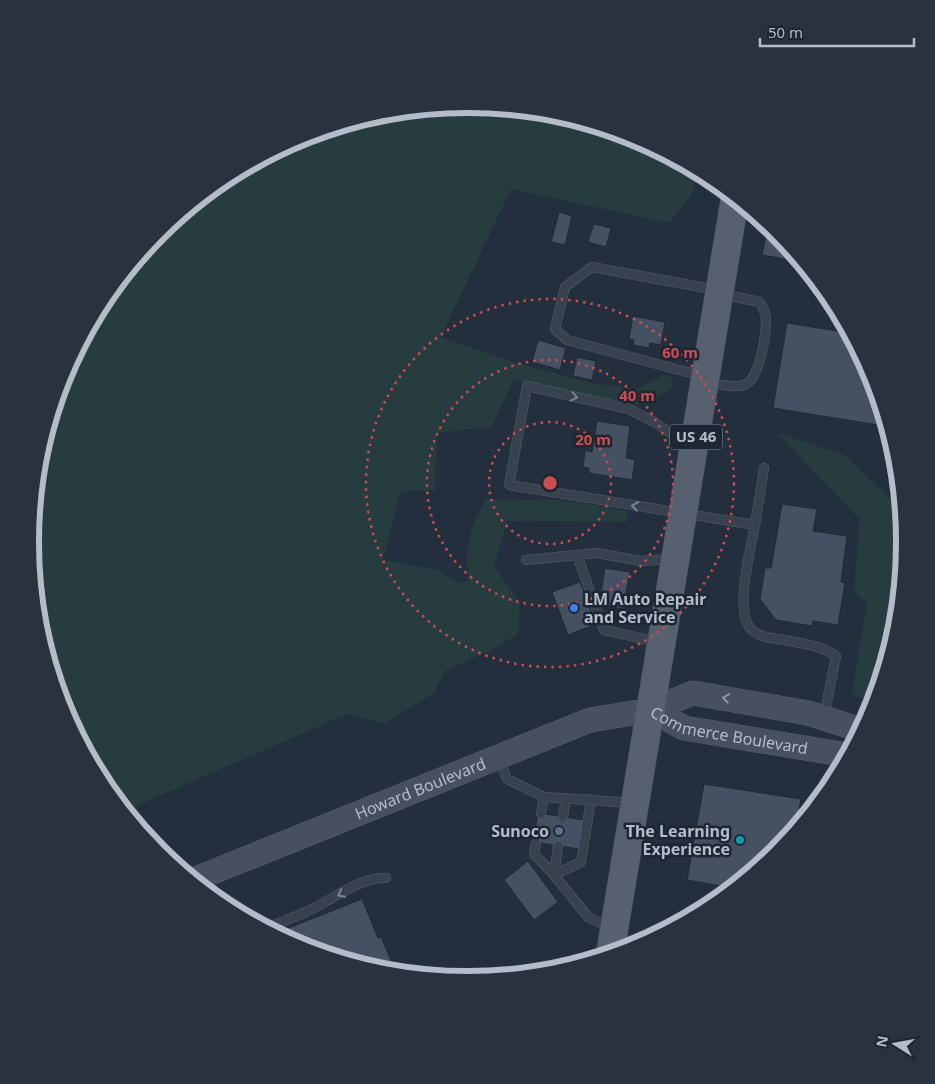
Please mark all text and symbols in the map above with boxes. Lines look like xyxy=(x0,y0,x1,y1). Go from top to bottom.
scale bar xyxy=(760,15,914,47)
text: 50 m xyxy=(768,22,803,42)
text: 60 m xyxy=(662,342,698,362)
text: 40 m xyxy=(619,385,655,405)
one-way arrow xyxy=(570,391,579,402)
road number: US 46 xyxy=(670,424,722,450)
text: 20 m xyxy=(575,429,611,449)
centre of rings xyxy=(541,474,559,492)
one-way arrow xyxy=(631,501,640,511)
place label: LM Auto Repair and Service xyxy=(584,588,706,628)
marker: LM Auto Repair and Service xyxy=(568,602,580,614)
one-way arrow xyxy=(722,693,731,703)
street label: Commerce Boulevard xyxy=(647,701,810,759)
street label: Howard Boulevard xyxy=(352,752,489,825)
place label: Sunoco xyxy=(491,820,549,842)
place label: The Learning Experience xyxy=(626,820,730,860)
marker: Sunoco xyxy=(553,825,565,837)
marker: The Learning Experience xyxy=(734,834,746,846)
one-way arrow xyxy=(337,888,346,898)
north arrow xyxy=(870,1019,920,1069)
text: N xyxy=(871,1034,892,1049)

